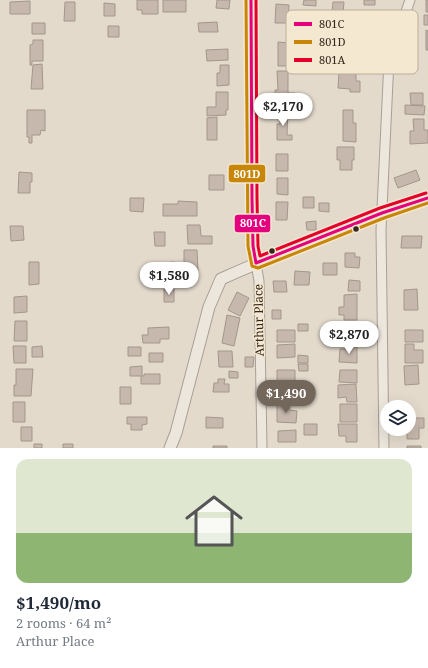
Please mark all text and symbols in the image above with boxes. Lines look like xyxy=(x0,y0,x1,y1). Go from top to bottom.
legend xyxy=(286,10,418,74)
text: 801C xyxy=(319,16,344,31)
text: 801D xyxy=(319,34,345,49)
text: 801A xyxy=(319,52,345,67)
pin: $2,170 xyxy=(250,93,316,127)
text: $2,170 xyxy=(263,97,303,115)
line badge: 801D xyxy=(228,164,266,183)
text: 801D xyxy=(233,166,261,181)
line badge: 801C xyxy=(234,214,271,233)
text: 801C xyxy=(240,215,266,230)
unlabelled marker xyxy=(351,224,361,234)
unlabelled marker xyxy=(267,246,277,256)
pin: $1,580 xyxy=(136,262,202,296)
text: $1,580 xyxy=(149,266,189,284)
street label: Arthur Place xyxy=(249,284,268,356)
pin: $2,870 xyxy=(316,321,382,355)
text: $2,870 xyxy=(329,325,369,343)
pin: $1,490 xyxy=(253,380,319,414)
text: $1,490 xyxy=(266,384,306,402)
map controls xyxy=(380,400,416,436)
button: layers xyxy=(380,400,416,436)
icon: home xyxy=(178,485,250,557)
text: $1,490/mo xyxy=(16,591,101,614)
text: 2 rooms · 64 m² xyxy=(16,614,111,632)
text: Arthur Place xyxy=(16,632,94,650)

